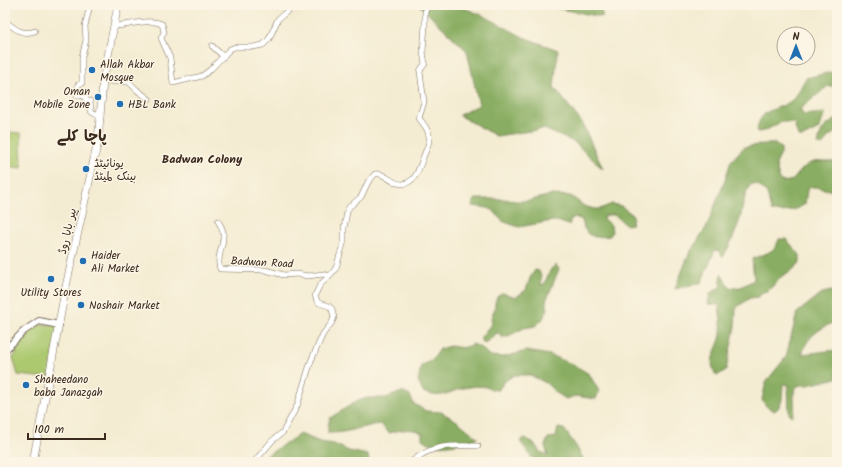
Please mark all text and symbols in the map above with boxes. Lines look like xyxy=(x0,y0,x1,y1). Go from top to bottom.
north arrow xyxy=(776,26,816,66)
text: N xyxy=(793,28,800,46)
place label: Allah Akbar Mosque xyxy=(100,56,155,87)
marker: Allah Akbar Mosque xyxy=(87,65,97,75)
place label: Oman Mobile Zone xyxy=(33,83,90,114)
marker: Oman Mobile Zone xyxy=(93,92,103,102)
place label: HBL Bank xyxy=(128,96,177,114)
marker: HBL Bank xyxy=(115,99,125,109)
district label: پاچا کلے xyxy=(57,125,107,149)
district label: Badwan Colony xyxy=(162,150,243,169)
place label: یونائیٹڈ بینک لمیٹڈ xyxy=(94,155,136,186)
marker: یونائیٹڈ بینک لمیٹڈ xyxy=(81,164,91,174)
street label: پیر بابا روڈ xyxy=(54,206,82,256)
place label: Haider Ali Market xyxy=(91,247,140,278)
street label: Badwan Road xyxy=(230,252,294,274)
marker: Haider Ali Market xyxy=(78,256,88,266)
marker: Utility Stores xyxy=(46,274,56,284)
place label: Utility Stores xyxy=(21,284,82,302)
place label: Noshair Market xyxy=(89,297,160,315)
marker: Noshair Market xyxy=(76,300,86,310)
place label: Shaheedano baba Janazgah xyxy=(34,371,103,402)
marker: Shaheedano baba Janazgah xyxy=(21,380,31,390)
scale bar xyxy=(28,415,105,441)
text: 100 m xyxy=(34,420,65,439)

